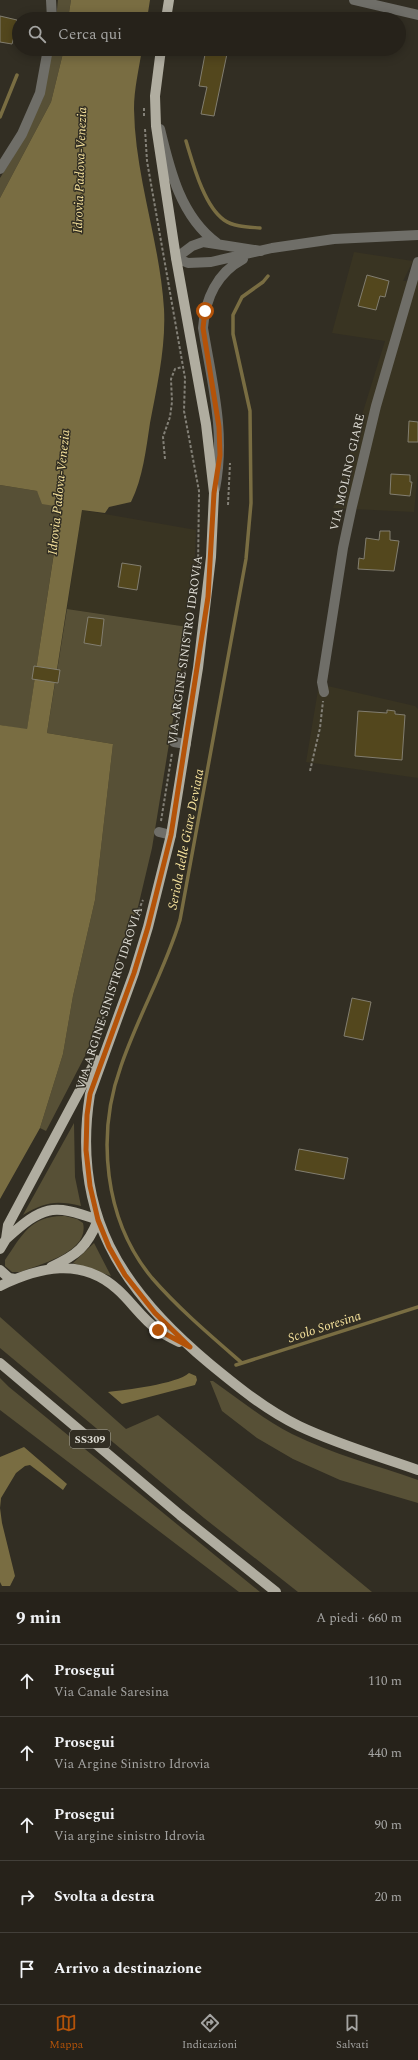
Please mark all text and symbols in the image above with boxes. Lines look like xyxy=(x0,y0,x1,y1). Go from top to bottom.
search box xyxy=(12,12,406,56)
icon: search xyxy=(26,23,48,45)
text: Cerca qui xyxy=(58,23,122,46)
water label: Idrovia Padova-Venezia xyxy=(68,106,92,233)
route start xyxy=(196,302,214,320)
street label: VIA MOLINO GIARE xyxy=(325,412,370,533)
water label: Idrovia Padova-Venezia xyxy=(42,428,76,556)
street label: VIA ARGINE SINISTRO IDROVIA xyxy=(163,554,208,746)
water label: Seriola delle Giare Deviata xyxy=(163,767,209,911)
street label: VIA ARGINE SINISTRO IDROVIA xyxy=(71,905,148,1092)
water label: Scolo Soresina xyxy=(285,1306,364,1348)
route end xyxy=(149,1321,167,1339)
road number: SS309 xyxy=(70,1430,110,1448)
text: 9 min xyxy=(16,1605,61,1631)
text: A piedi · 660 m xyxy=(316,1608,402,1628)
text: Prosegui xyxy=(54,1659,115,1682)
icon: ahead xyxy=(16,1670,38,1692)
text: 110 m xyxy=(368,1671,402,1691)
text: Via Canale Saresina xyxy=(54,1682,169,1702)
text: Prosegui xyxy=(54,1731,115,1754)
icon: ahead xyxy=(16,1742,38,1764)
text: 440 m xyxy=(368,1743,402,1763)
text: Via Argine Sinistro Idrovia xyxy=(54,1754,210,1774)
text: Prosegui xyxy=(54,1803,115,1826)
icon: ahead xyxy=(16,1814,38,1836)
text: 90 m xyxy=(375,1815,402,1835)
text: Via argine sinistro Idrovia xyxy=(54,1826,205,1846)
text: Svolta a destra xyxy=(54,1885,155,1908)
icon: right xyxy=(16,1886,38,1908)
text: 20 m xyxy=(375,1887,402,1907)
text: Arrivo a destinazione xyxy=(54,1957,202,1980)
icon: arrive xyxy=(16,1958,38,1980)
tab: Mappa xyxy=(49,2012,83,2053)
tab: Indicazioni xyxy=(182,2012,237,2053)
tab: Salvati xyxy=(336,2012,369,2053)

